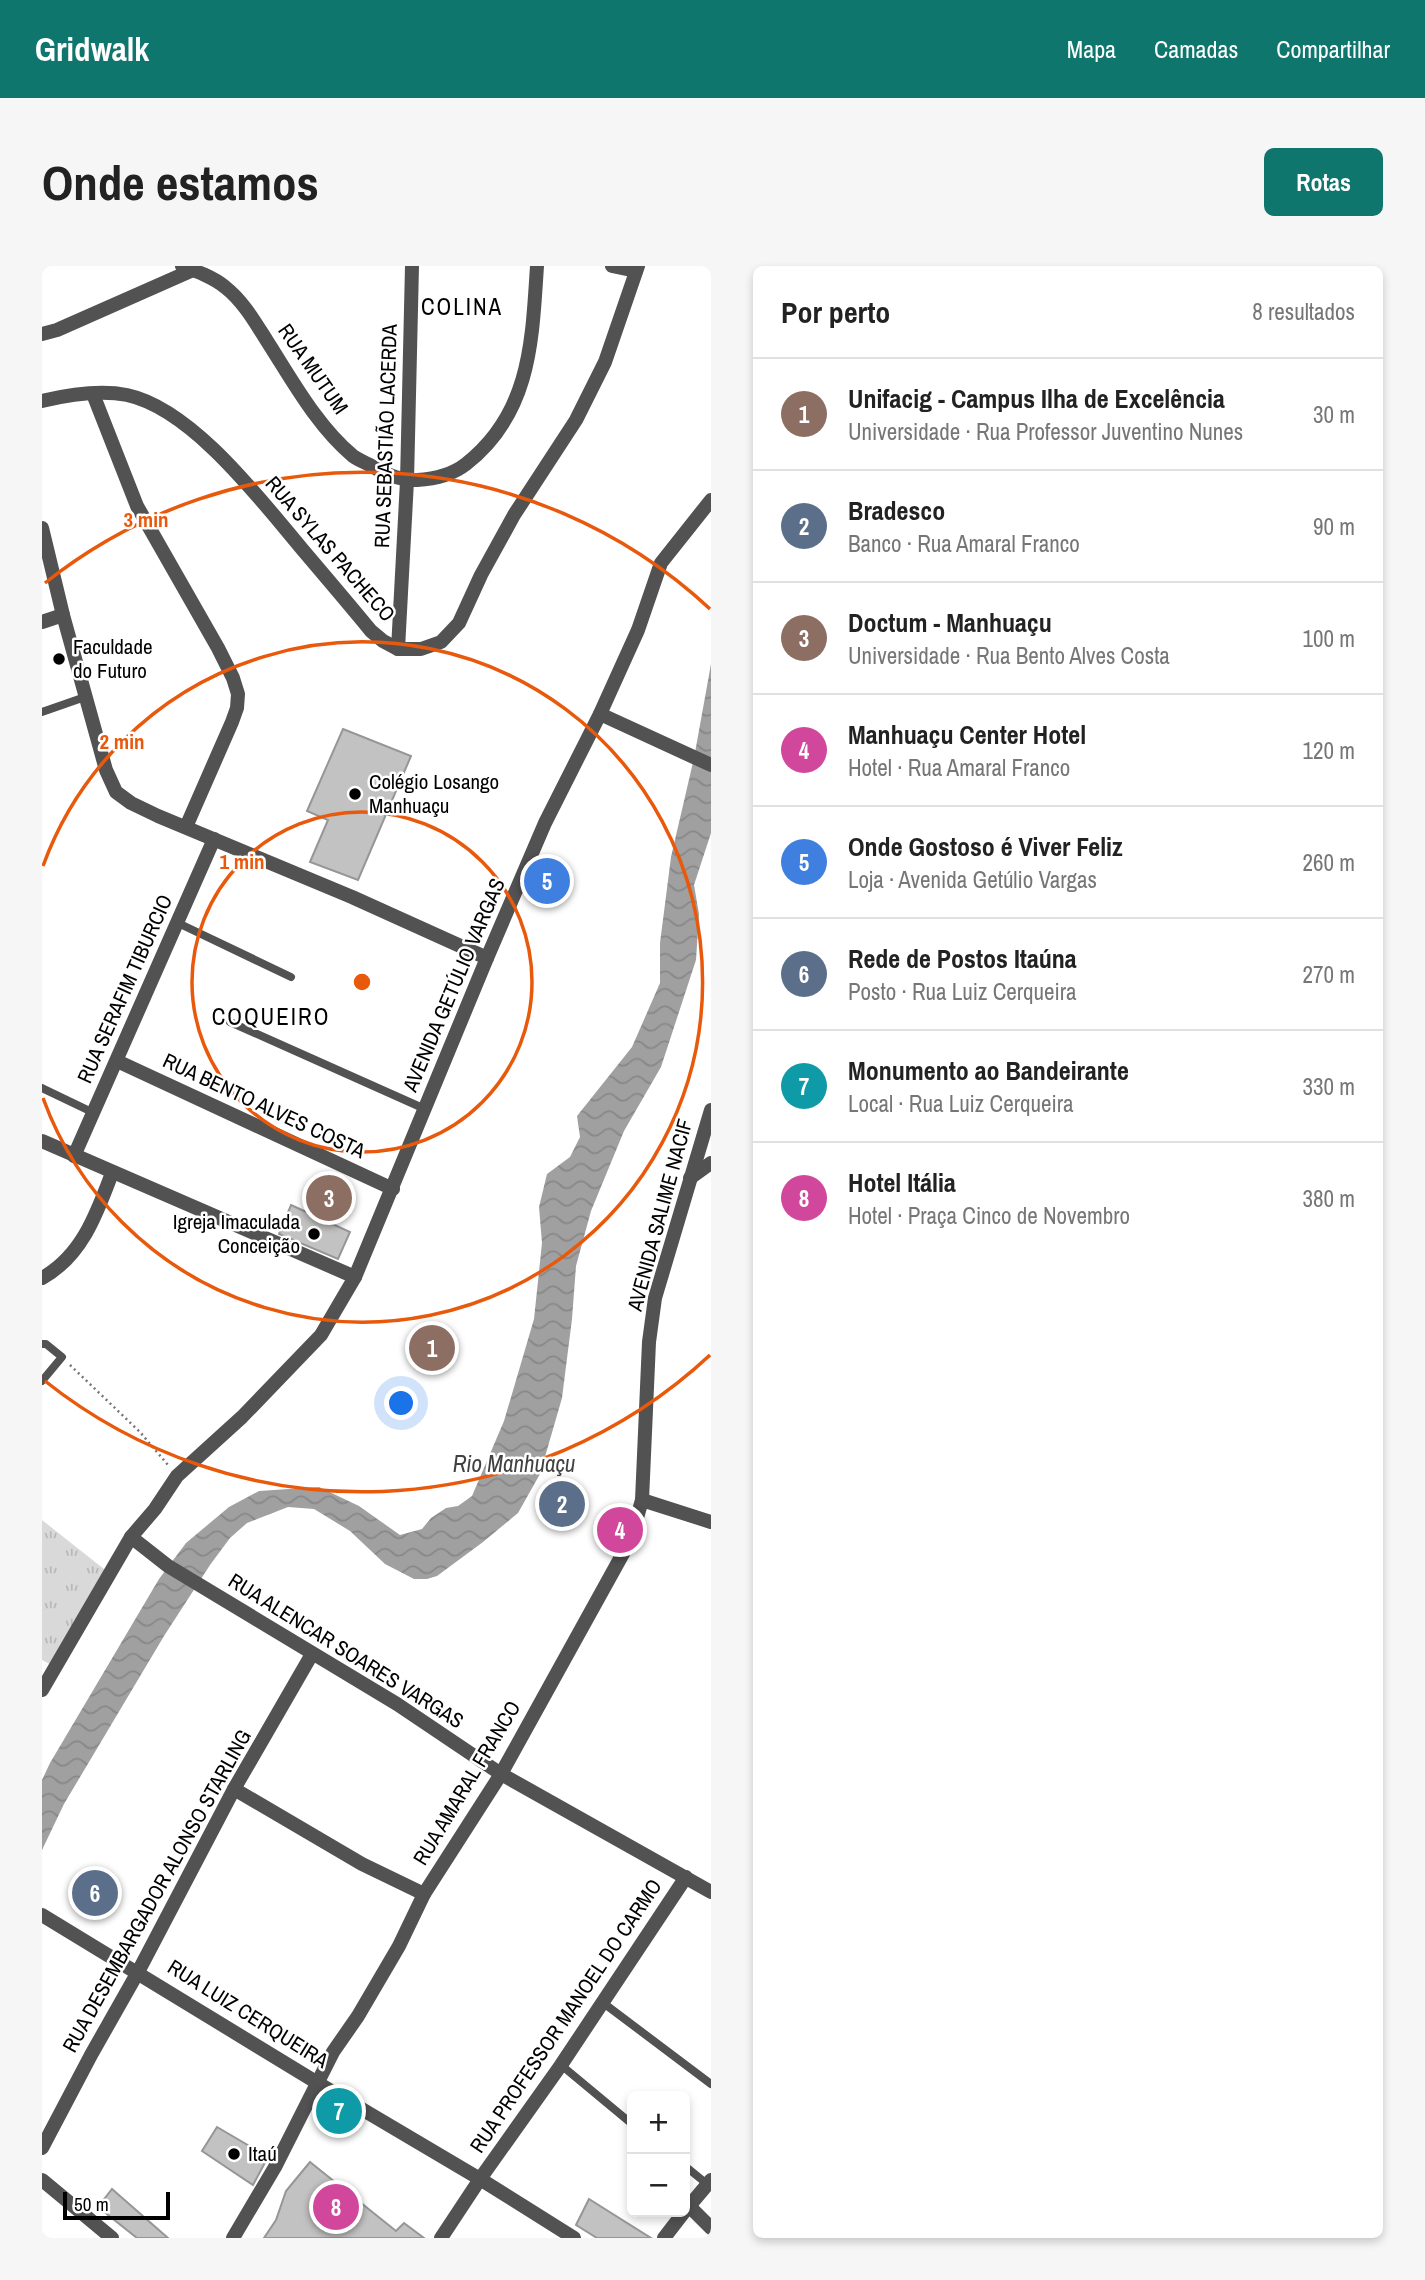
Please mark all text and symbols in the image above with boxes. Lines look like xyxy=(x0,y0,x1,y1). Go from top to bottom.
text: Gridwalk xyxy=(35,27,149,71)
text: Mapa xyxy=(1067,33,1116,65)
text: Camadas xyxy=(1154,33,1238,65)
text: Compartilhar xyxy=(1276,33,1390,65)
button: Rotas xyxy=(1264,148,1383,216)
text: Onde estamos xyxy=(42,149,319,215)
district label: COLINA xyxy=(421,291,503,322)
text: Por perto xyxy=(781,292,890,332)
text: 8 resultados xyxy=(1252,296,1355,327)
street label: RUA MUTUM xyxy=(272,318,355,420)
street label: RUA SEBASTIÃO LACERDA xyxy=(367,323,404,548)
text: Unifacig - Campus Ilha de Excelência xyxy=(848,381,1225,416)
text: 1 xyxy=(799,399,809,430)
text: 30 m xyxy=(1313,399,1355,430)
text: Universidade · Rua Professor Juventino Nunes xyxy=(848,416,1243,447)
street label: RUA SYLAS PACHECO xyxy=(259,470,402,628)
text: Bradesco xyxy=(848,493,945,528)
text: 3 min xyxy=(124,505,168,534)
text: 2 xyxy=(799,511,809,542)
text: 90 m xyxy=(1313,511,1355,542)
text: Banco · Rua Amaral Franco xyxy=(848,528,1080,559)
text: Doctum - Manhuaçu xyxy=(848,605,1052,640)
text: 3 xyxy=(799,623,809,654)
text: 100 m xyxy=(1303,623,1355,654)
place label: Faculdade do Futuro xyxy=(73,632,153,685)
text: Universidade · Rua Bento Alves Costa xyxy=(848,640,1170,671)
marker: Faculdade do Futuro xyxy=(51,651,67,667)
text: Manhuaçu Center Hotel xyxy=(848,717,1086,752)
text: 2 min xyxy=(100,727,144,756)
text: 4 xyxy=(799,735,809,766)
text: 120 m xyxy=(1303,735,1355,766)
text: Hotel · Rua Amaral Franco xyxy=(848,752,1070,783)
place label: Colégio Losango Manhuaçu xyxy=(369,767,499,820)
marker: Colégio Losango Manhuaçu xyxy=(347,786,363,802)
text: Onde Gostoso é Viver Feliz xyxy=(848,829,1123,864)
text: 1 min xyxy=(220,847,264,876)
text: 5 xyxy=(799,847,809,878)
text: 260 m xyxy=(1303,847,1355,878)
pin: 5 xyxy=(524,855,570,907)
text: Loja · Avenida Getúlio Vargas xyxy=(848,864,1097,895)
street label: AVENIDA GETÚLIO VARGAS xyxy=(395,874,512,1097)
street label: RUA SERAFIM TIBURCIO xyxy=(70,890,179,1088)
text: Rede de Postos Itaúna xyxy=(848,941,1077,976)
text: 6 xyxy=(799,959,809,990)
text: 270 m xyxy=(1303,959,1355,990)
centre of rings xyxy=(350,970,374,994)
text: Posto · Rua Luiz Cerqueira xyxy=(848,976,1077,1007)
district label: COQUEIRO xyxy=(212,1001,330,1032)
street label: RUA BENTO ALVES COSTA xyxy=(158,1046,371,1165)
text: Monumento ao Bandeirante xyxy=(848,1053,1129,1088)
text: 7 xyxy=(799,1071,809,1102)
text: 330 m xyxy=(1303,1071,1355,1102)
text: Local · Rua Luiz Cerqueira xyxy=(848,1088,1073,1119)
street label: AVENIDA SALIME NACIF xyxy=(620,1116,699,1315)
text: Hotel Itália xyxy=(848,1165,956,1200)
pin: 3 xyxy=(306,1172,352,1224)
text: 8 xyxy=(799,1183,809,1214)
text: 380 m xyxy=(1303,1183,1355,1214)
text: Hotel · Praça Cinco de Novembro xyxy=(848,1200,1130,1231)
place label: Igreja Imaculada Conceição xyxy=(173,1207,300,1260)
marker: Igreja Imaculada Conceição xyxy=(306,1226,322,1242)
pin: 1 xyxy=(409,1322,455,1374)
your location xyxy=(384,1386,418,1420)
water label: Rio Manhuaçu xyxy=(453,1448,575,1479)
pin: 2 xyxy=(539,1478,585,1530)
pin: 4 xyxy=(597,1504,643,1556)
street label: RUA ALENCAR SOARES VARGAS xyxy=(223,1566,469,1735)
street label: RUA AMARAL FRANCO xyxy=(406,1695,527,1870)
street label: RUA DESEMBARGADOR ALONSO STARLING xyxy=(55,1724,258,2058)
pin: 6 xyxy=(72,1867,118,1919)
street label: RUA PROFESSOR MANOEL DO CARMO xyxy=(463,1873,668,2158)
street label: RUA LUIZ CERQUEIRA xyxy=(162,1952,335,2075)
pin: 7 xyxy=(316,2085,362,2137)
map controls xyxy=(627,2091,690,2217)
button: + xyxy=(627,2091,690,2154)
place label: Itaú xyxy=(248,2139,277,2168)
marker: Itaú xyxy=(226,2146,242,2162)
button: − xyxy=(627,2154,690,2217)
pin: 8 xyxy=(313,2181,359,2233)
scale bar xyxy=(63,2189,170,2221)
text: 50 m xyxy=(74,2191,109,2217)

